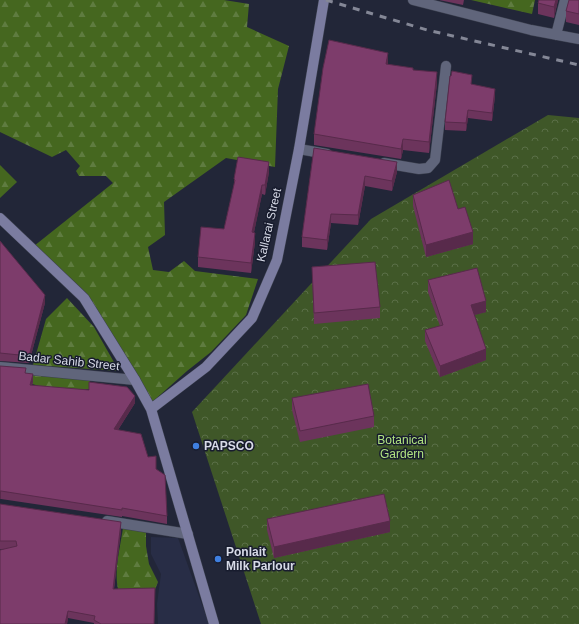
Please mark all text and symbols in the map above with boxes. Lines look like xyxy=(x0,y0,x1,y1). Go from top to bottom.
street label: Kallarai Street xyxy=(254,186,284,263)
street label: Badar Sahib Street xyxy=(18,349,121,373)
park label: Botanical Gardern xyxy=(377,433,427,461)
place label: PAPSCO xyxy=(204,439,254,453)
marker: PAPSCO xyxy=(191,441,201,451)
place label: Ponlait Milk Parlour xyxy=(226,545,295,573)
marker: Ponlait Milk Parlour xyxy=(213,554,223,564)

